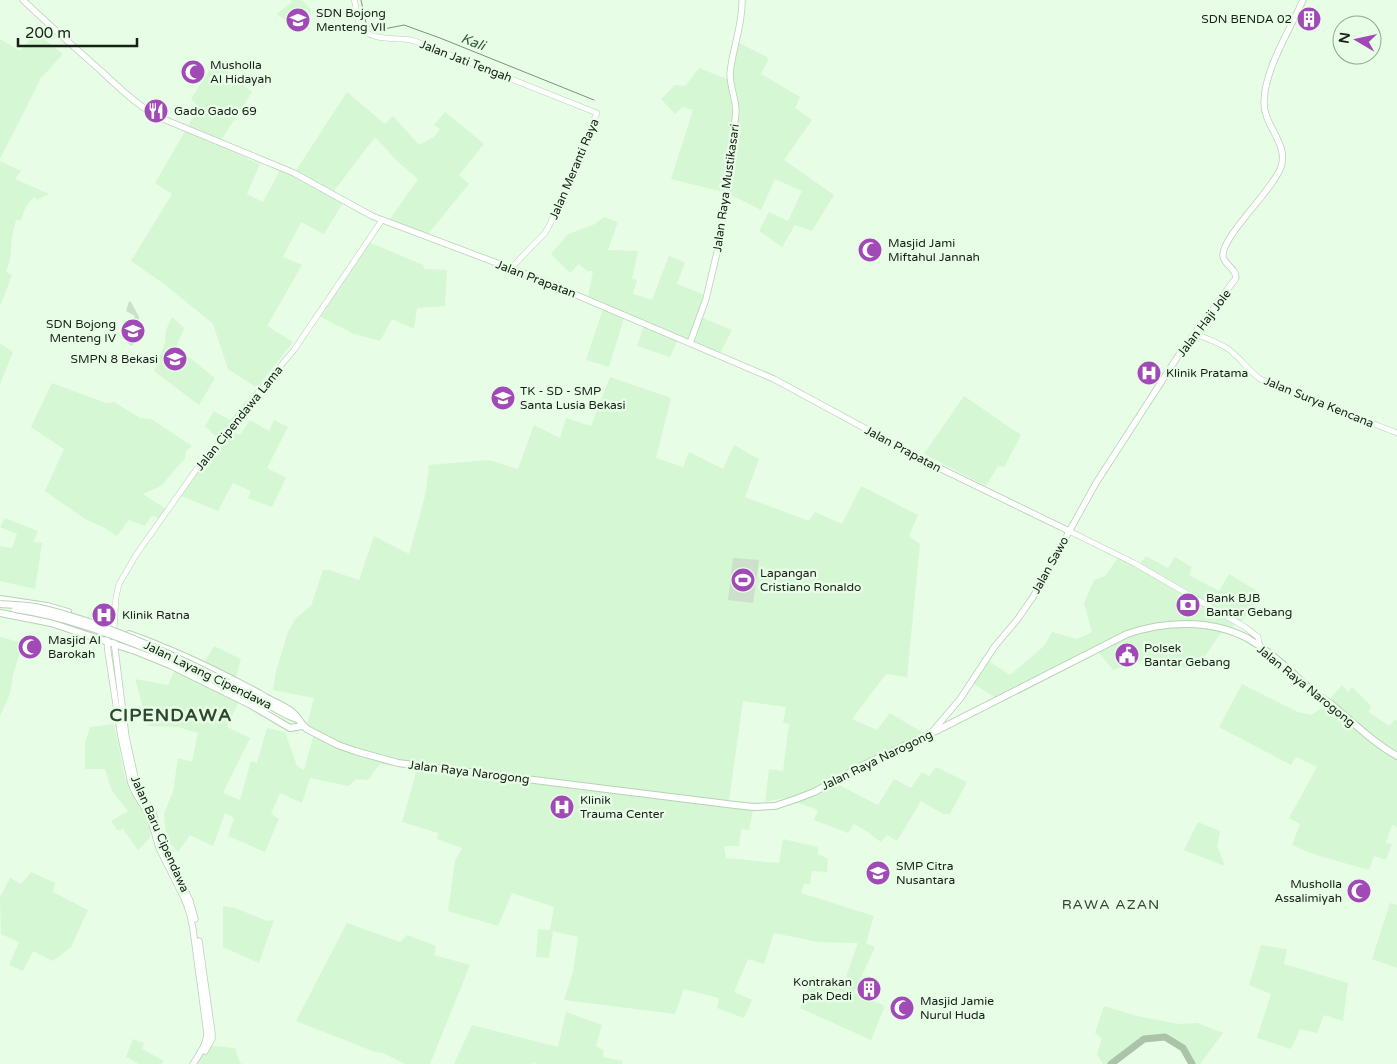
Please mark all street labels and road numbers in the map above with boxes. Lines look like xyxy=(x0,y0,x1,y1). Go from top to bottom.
street label: Jalan Jati Tengah xyxy=(418,37,514,85)
street label: Jalan Meranti Raya xyxy=(546,116,602,222)
street label: Jalan Raya Mustikasari xyxy=(710,123,742,253)
street label: Jalan Prapatan xyxy=(494,257,578,301)
street label: Jalan Haji Jole xyxy=(1174,287,1234,359)
street label: Jalan Cipendawa Lama xyxy=(193,363,285,473)
street label: Jalan Surya Kencana xyxy=(1262,374,1376,430)
street label: Jalan Prapatan xyxy=(862,423,944,475)
street label: Jalan Sawo xyxy=(1029,534,1071,596)
street label: Jalan Layang Cipendawa xyxy=(142,638,274,712)
street label: Jalan Raya Narogong xyxy=(1254,642,1358,730)
street label: Jalan Raya Narogong xyxy=(819,727,935,793)
street label: Jalan Raya Narogong xyxy=(408,758,530,786)
street label: Jalan Baru Cipendawa xyxy=(128,774,192,894)

